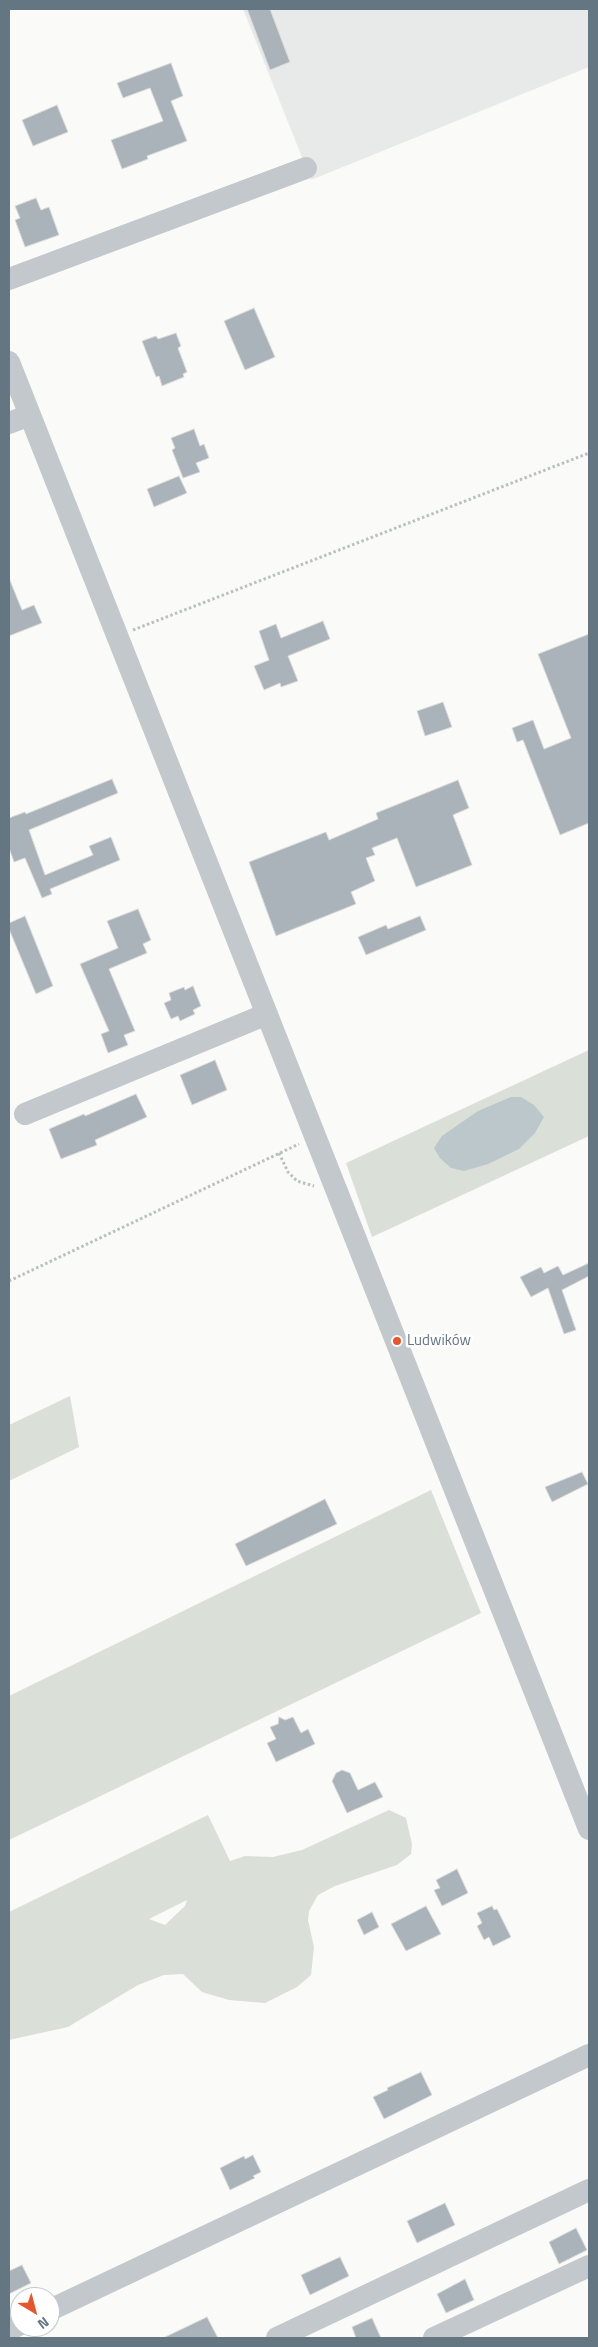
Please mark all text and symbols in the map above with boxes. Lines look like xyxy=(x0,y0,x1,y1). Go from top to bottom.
place label: Ludwików xyxy=(407,1332,471,1350)
marker: Ludwików xyxy=(391,1335,403,1347)
north arrow xyxy=(10,2287,60,2337)
text: N xyxy=(34,2312,54,2335)

